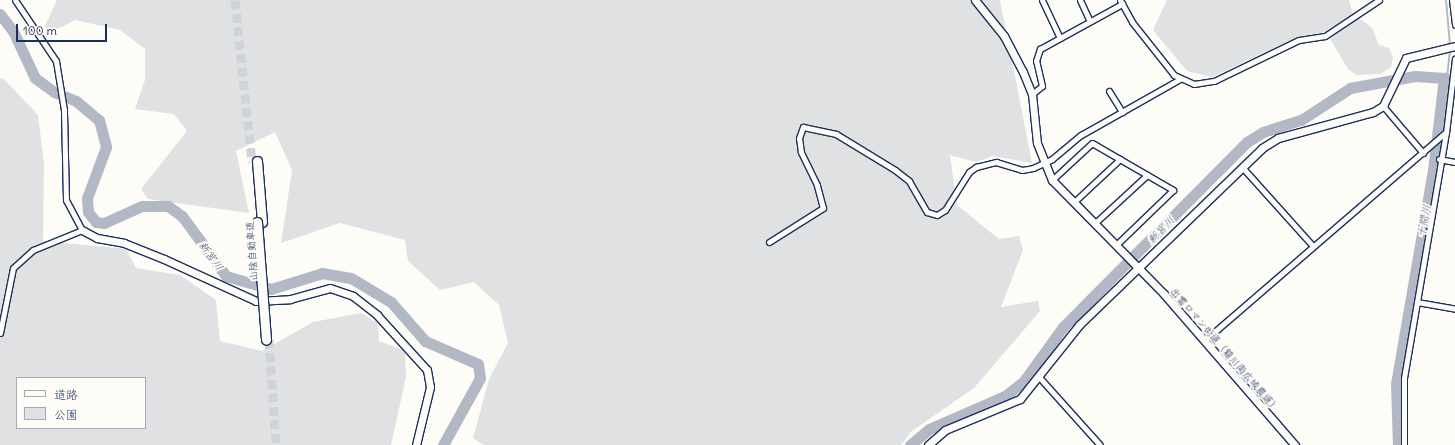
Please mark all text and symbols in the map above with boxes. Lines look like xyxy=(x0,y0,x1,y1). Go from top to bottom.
scale bar xyxy=(18,16,109,42)
text: 100 m xyxy=(23,23,57,38)
water label: 十間川 xyxy=(1415,204,1433,238)
water label: 新宮川 xyxy=(1145,214,1177,246)
street label: 山陰自動車道 xyxy=(244,221,260,281)
water label: 新宮川 xyxy=(196,239,226,273)
street label: 出雲ロマン街道（簸川南広域農道） xyxy=(1168,286,1282,414)
legend xyxy=(16,377,146,429)
text: 道路 xyxy=(54,387,78,402)
text: 公園 xyxy=(54,407,78,422)

